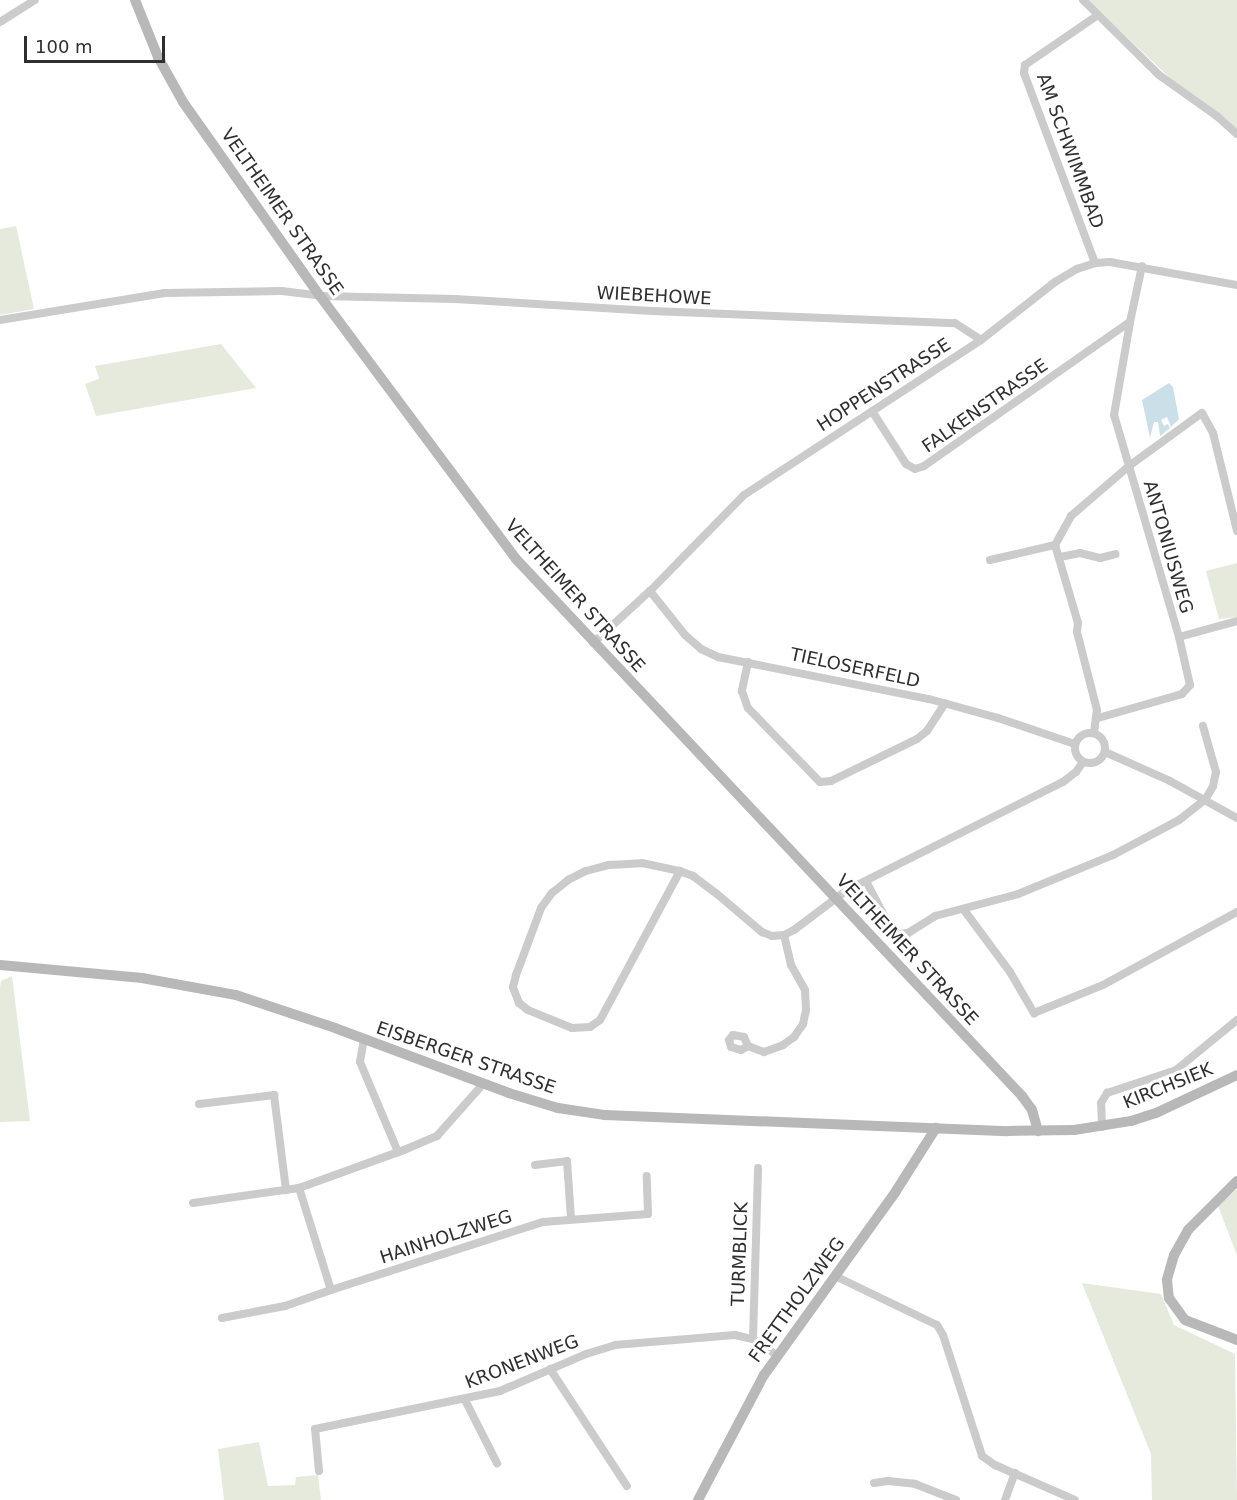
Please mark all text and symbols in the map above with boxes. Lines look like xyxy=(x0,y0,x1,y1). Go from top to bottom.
scale bar xyxy=(27,24,168,62)
text: 100 m xyxy=(35,36,93,57)
street label: AM SCHWIMMBAD xyxy=(1032,70,1108,232)
street label: VELTHEIMER STRASSE xyxy=(216,125,348,299)
street label: WIEBEHOWE xyxy=(596,282,712,310)
street label: HOPPENSTRASSE xyxy=(813,334,955,436)
street label: FALKENSTRASSE xyxy=(918,355,1052,457)
street label: ANTONIUSWEG xyxy=(1139,478,1197,616)
street label: VELTHEIMER STRASSE xyxy=(501,515,649,677)
street label: TIELOSERFELD xyxy=(788,644,922,692)
street label: VELTHEIMER STRASSE xyxy=(831,870,983,1030)
street label: EISBERGER STRASSE xyxy=(373,1017,559,1099)
street label: KIRCHSIEK xyxy=(1120,1058,1216,1114)
street label: TURMBLICK xyxy=(727,1202,753,1306)
street label: HAINHOLZWEG xyxy=(377,1205,515,1269)
street label: FRETTHOLZWEG xyxy=(744,1233,850,1367)
street label: KRONENWEG xyxy=(462,1330,582,1394)

